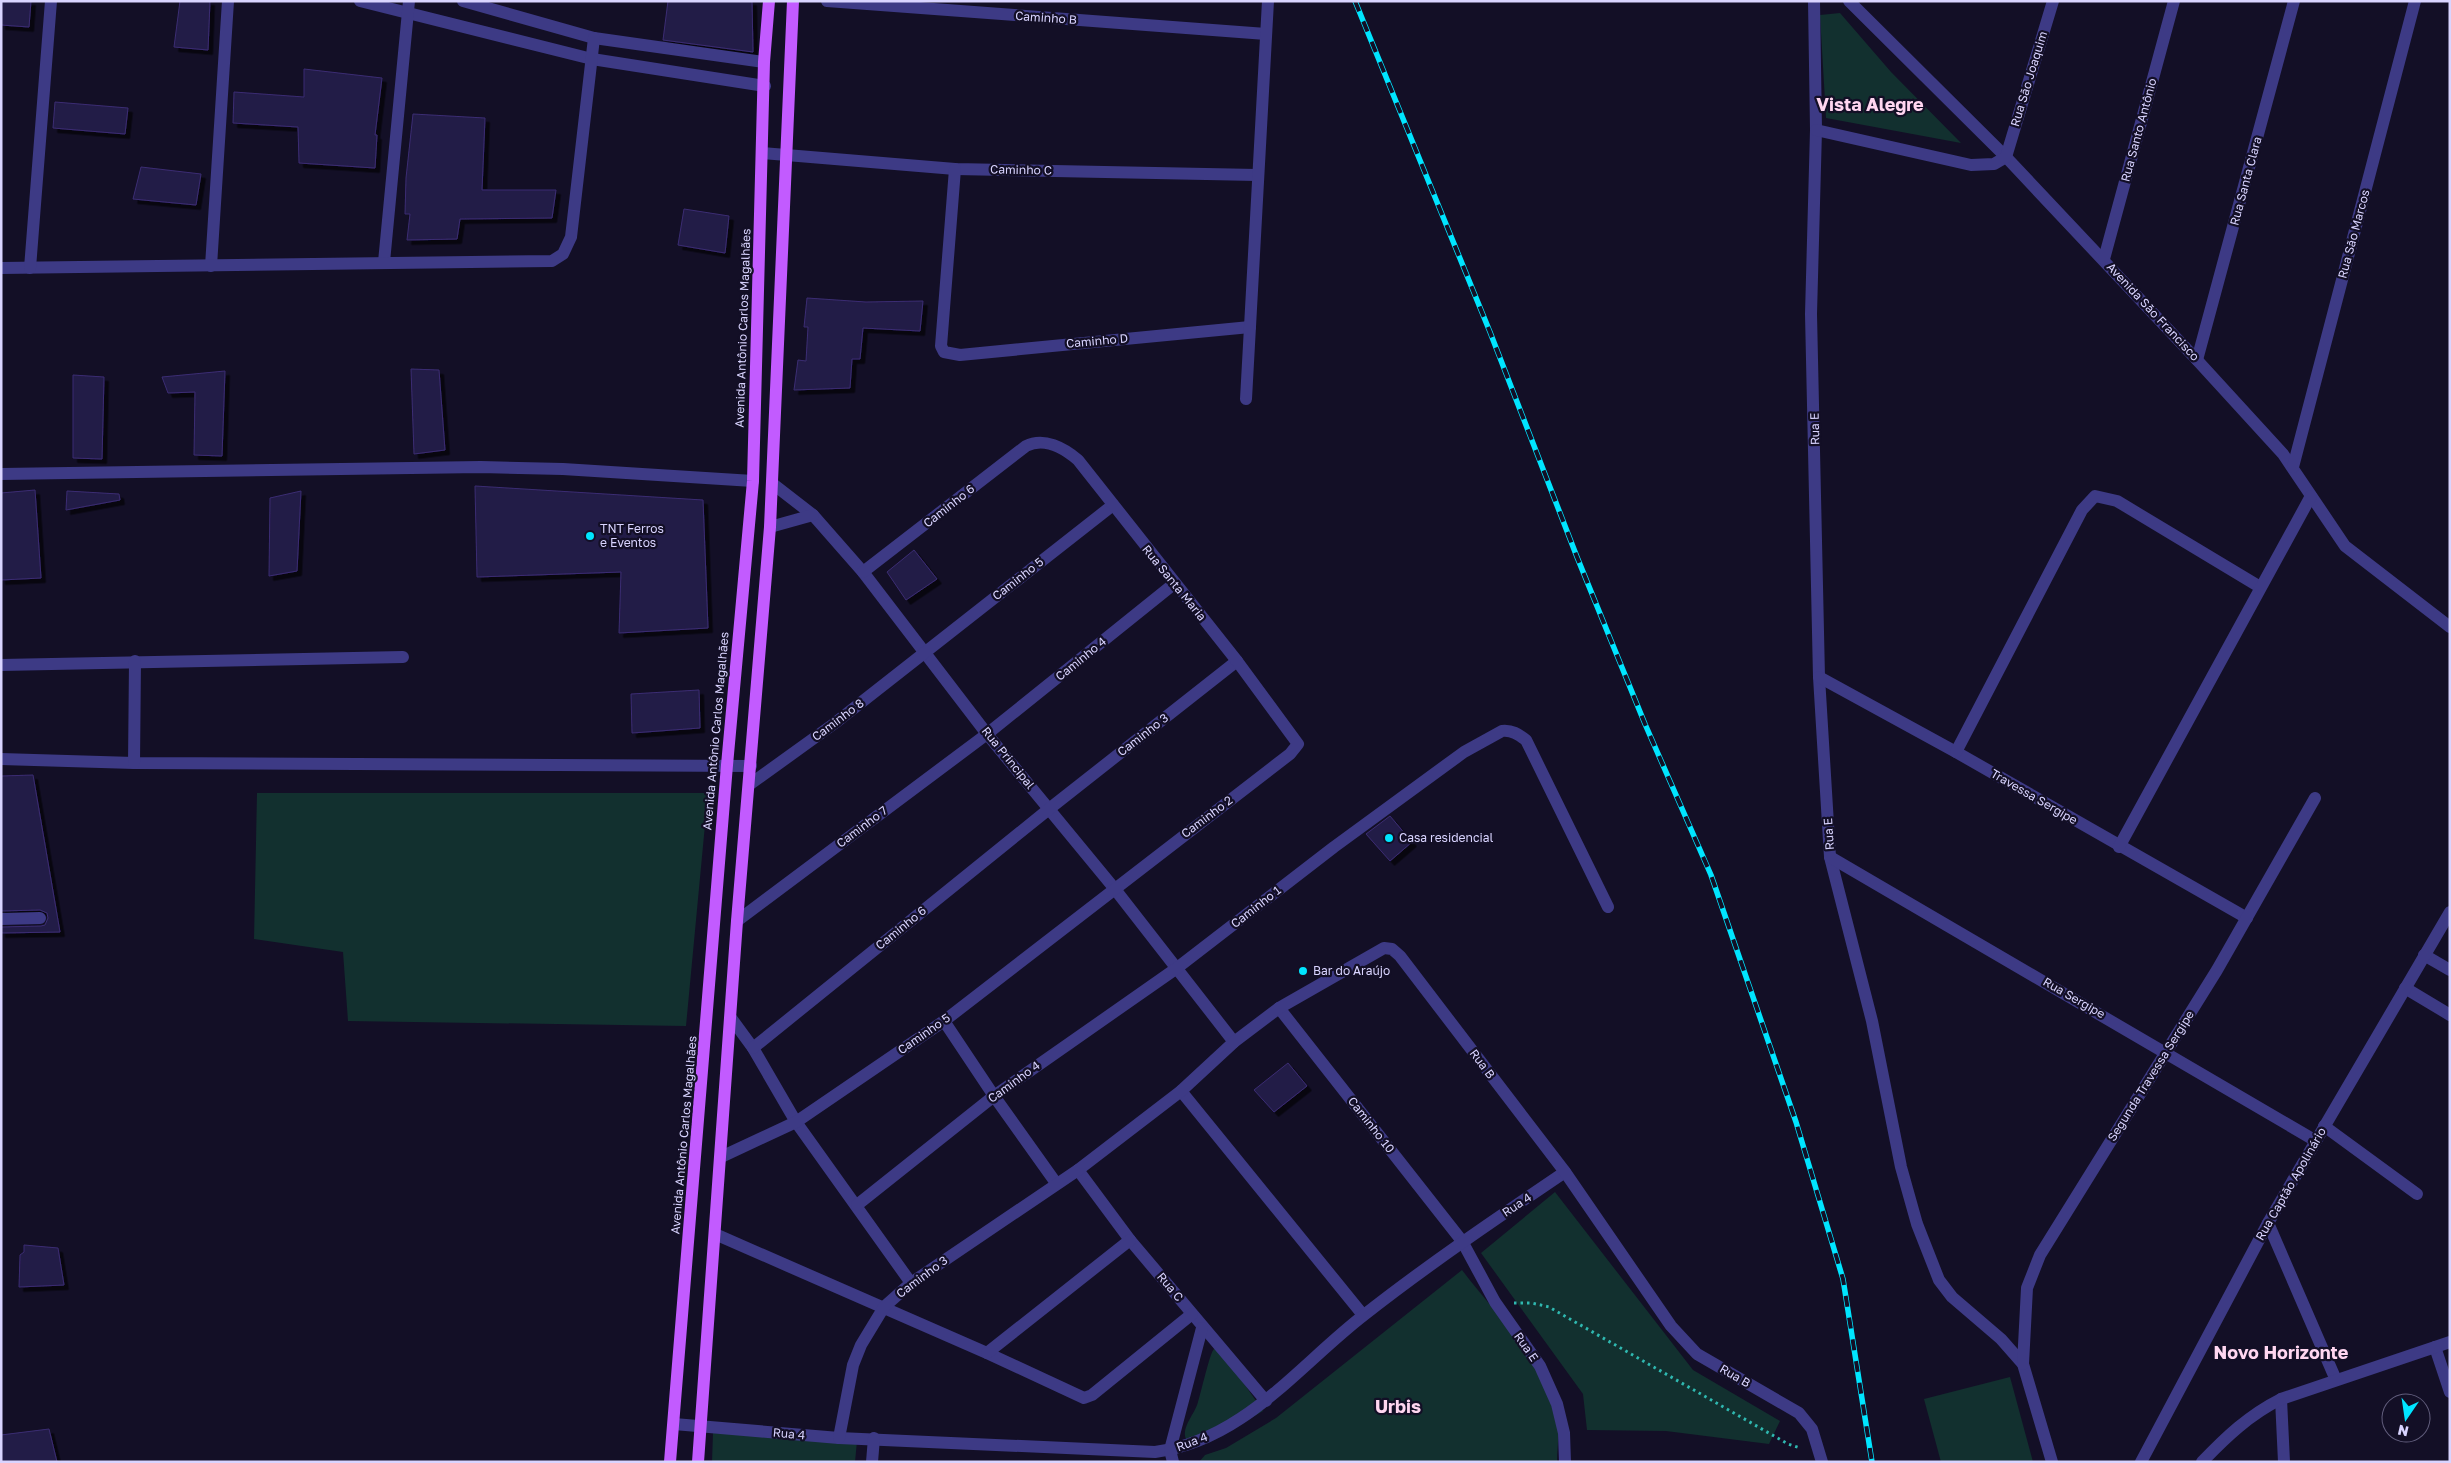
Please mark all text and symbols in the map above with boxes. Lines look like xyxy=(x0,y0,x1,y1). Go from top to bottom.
street label: Caminho B xyxy=(1015,8,1077,27)
street label: Rua São Joaquim xyxy=(2007,29,2050,128)
street label: Rua Santo Antônio xyxy=(2117,76,2160,183)
district label: Vista Alegre xyxy=(1816,93,1924,115)
street label: Rua Santa Clara xyxy=(2226,135,2265,227)
street label: Caminho C xyxy=(990,161,1052,178)
street label: Rua São Marcos xyxy=(2334,188,2373,280)
street label: Avenida Antônio Carlos Magalhães xyxy=(732,228,753,428)
street label: Avenida São Francisco xyxy=(2104,259,2203,364)
street label: Caminho D xyxy=(1065,330,1129,351)
street label: Rua E xyxy=(1807,413,1822,445)
street label: Caminho 6 xyxy=(920,481,977,530)
place label: TNT Ferros e Eventos xyxy=(600,521,664,550)
marker: TNT Ferros e Eventos xyxy=(584,530,596,542)
street label: Rua Santa Maria xyxy=(1139,542,1209,624)
street label: Caminho 5 xyxy=(989,554,1046,603)
street label: Avenida Antônio Carlos Magalhães xyxy=(699,631,732,831)
street label: Caminho 4 xyxy=(1052,634,1109,684)
street label: Caminho 8 xyxy=(809,695,867,744)
street label: Caminho 3 xyxy=(1114,710,1171,759)
street label: Rua Principal xyxy=(979,723,1038,792)
street label: Travessa Sergipe xyxy=(1988,766,2080,827)
street label: Caminho 2 xyxy=(1178,792,1235,841)
street label: Caminho 7 xyxy=(833,803,890,851)
street label: Rua E xyxy=(1820,817,1837,851)
place label: Casa residencial xyxy=(1399,830,1493,845)
marker: Casa residencial xyxy=(1383,832,1395,844)
street label: Caminho 1 xyxy=(1228,882,1284,931)
street label: Caminho 6 xyxy=(872,903,929,953)
place label: Bar do Araújo xyxy=(1313,963,1390,978)
marker: Bar do Araújo xyxy=(1297,965,1309,977)
street label: Rua Sergipe xyxy=(2041,974,2108,1021)
street label: Segunda Travessa Sergipe xyxy=(2104,1008,2197,1144)
street label: Caminho 5 xyxy=(895,1010,953,1057)
street label: Avenida Antônio Carlos Magalhães xyxy=(667,1035,700,1235)
street label: Rua B xyxy=(1466,1046,1498,1081)
street label: Caminho 4 xyxy=(985,1058,1043,1106)
street label: Caminho 10 xyxy=(1345,1094,1398,1156)
street label: Rua Captão Apolinário xyxy=(2252,1125,2329,1243)
street label: Rua 4 xyxy=(1499,1189,1534,1220)
street label: Caminho 3 xyxy=(893,1252,950,1301)
street label: Rua C xyxy=(1154,1269,1187,1304)
street label: Rua E xyxy=(1511,1329,1542,1364)
district label: Novo Horizonte xyxy=(2214,1341,2349,1363)
street label: Rua B xyxy=(1717,1361,1753,1390)
north arrow xyxy=(2381,1393,2431,1443)
district label: Urbis xyxy=(1375,1395,1421,1417)
text: N xyxy=(2396,1422,2410,1441)
street label: Rua 4 xyxy=(772,1425,806,1442)
street label: Rua 4 xyxy=(1174,1429,1210,1454)

